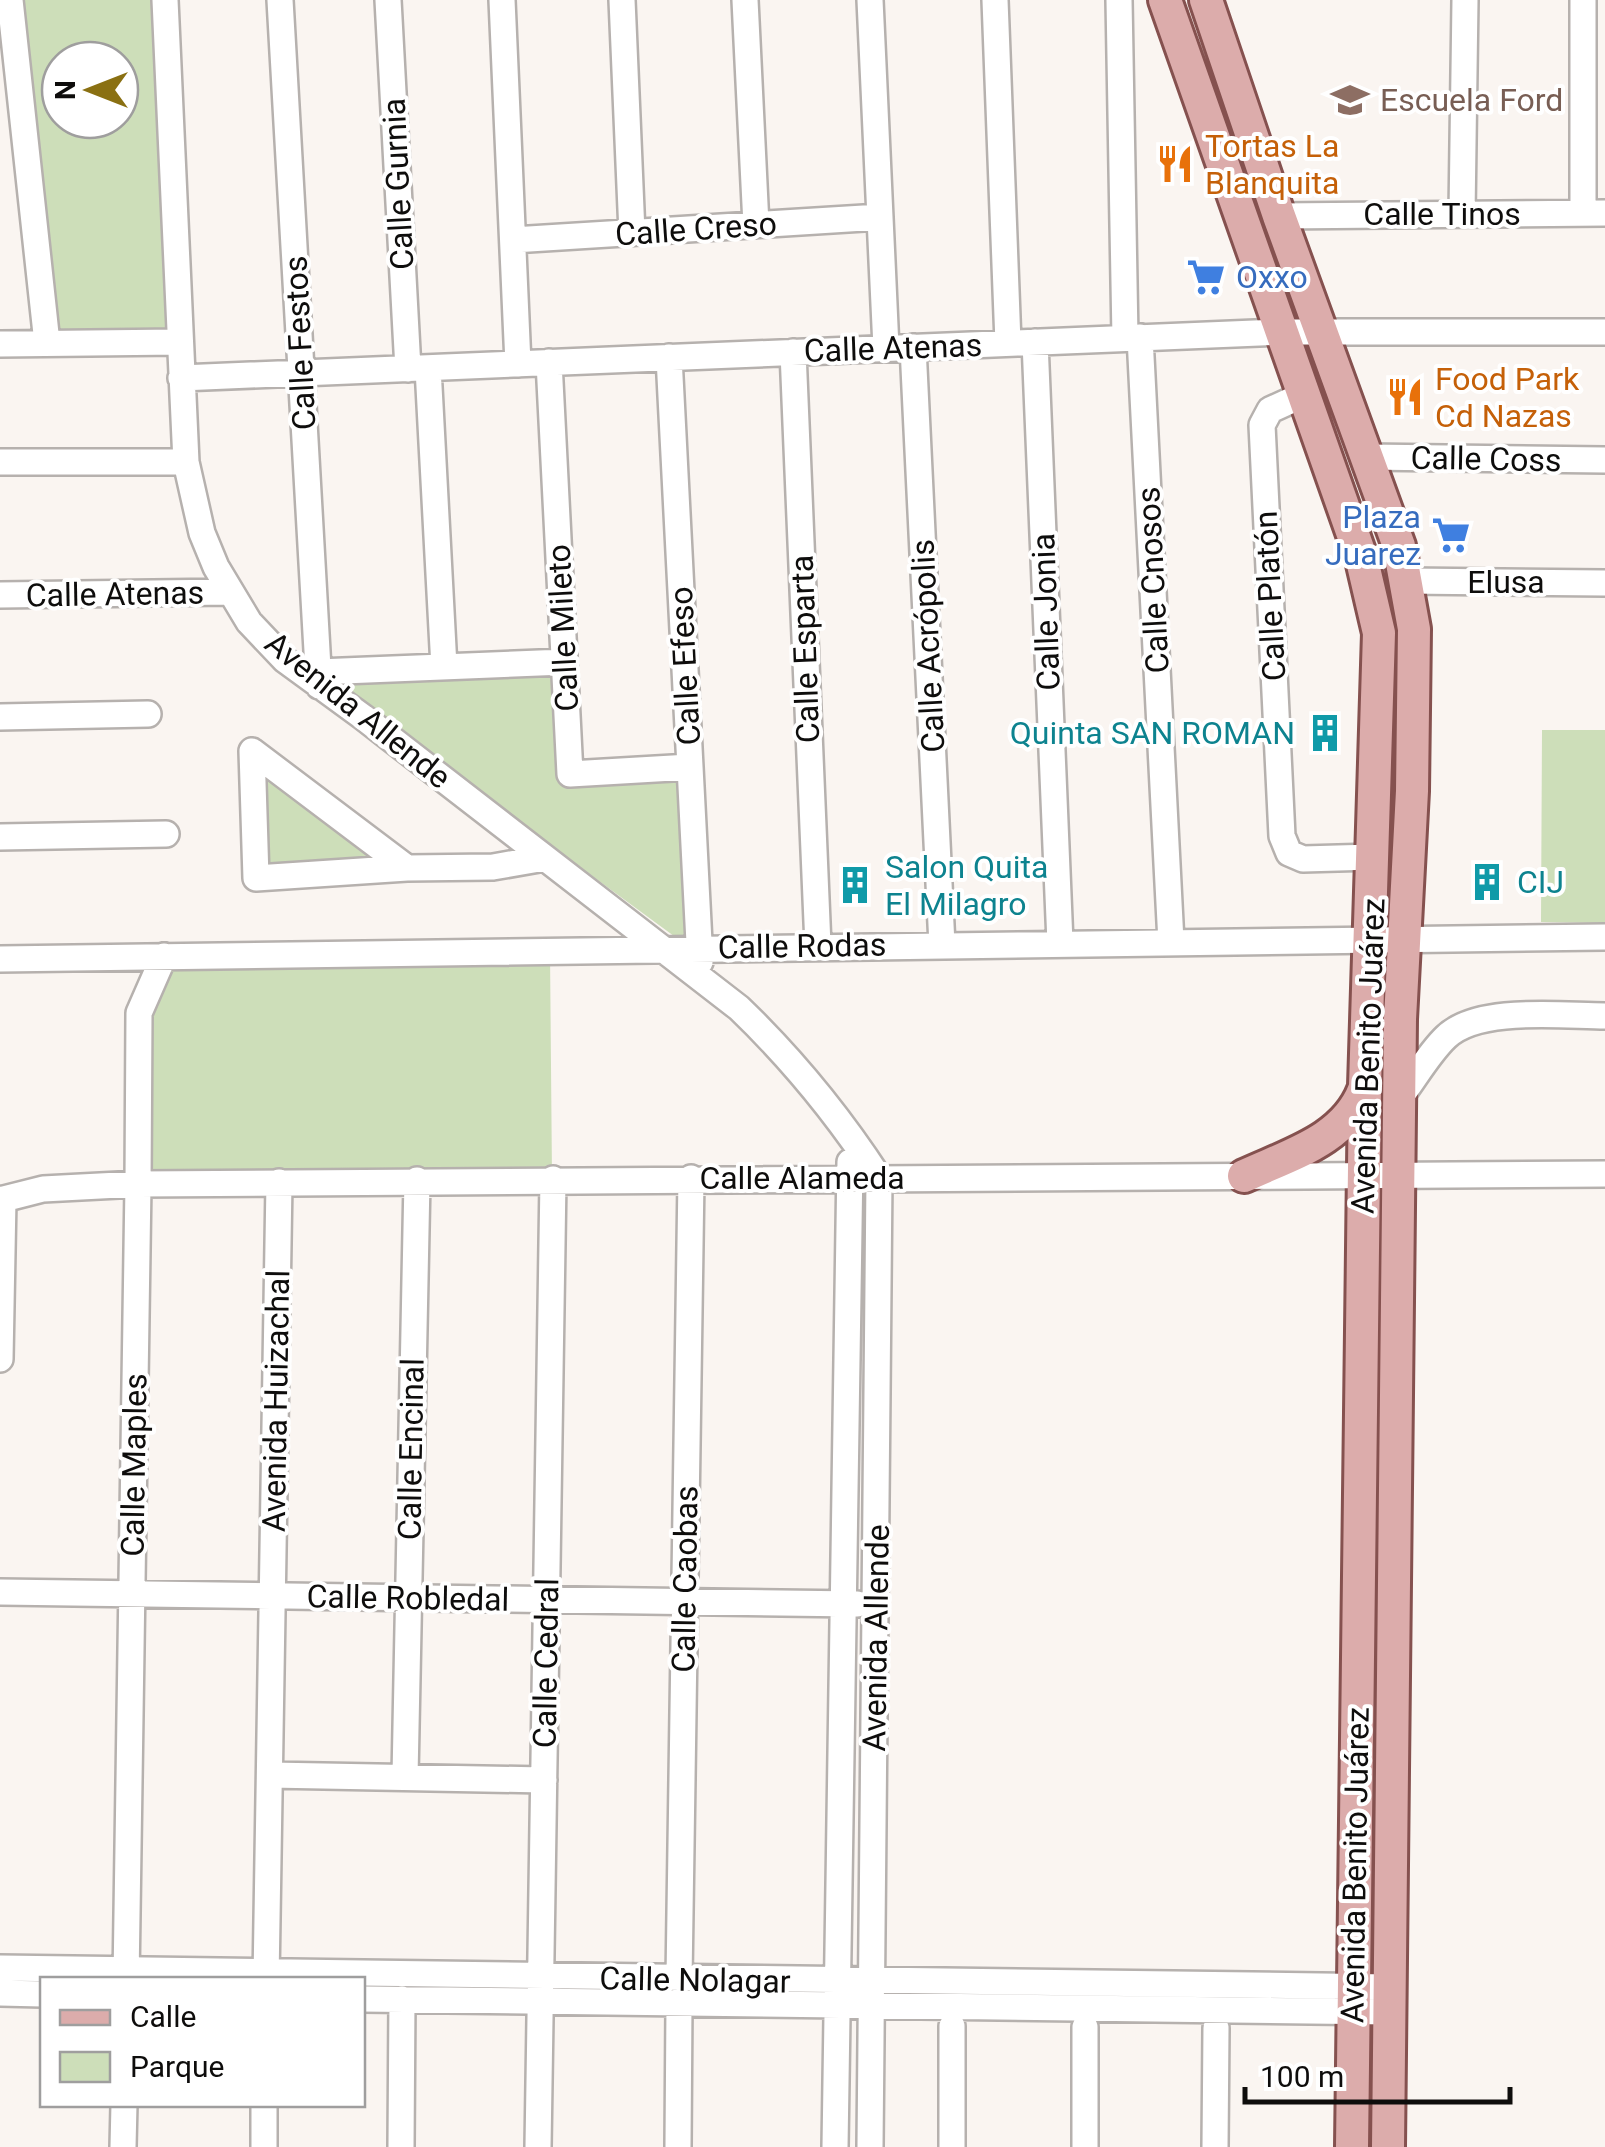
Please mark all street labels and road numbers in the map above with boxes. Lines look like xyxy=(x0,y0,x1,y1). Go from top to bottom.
street label: Calle Gurnia xyxy=(375,97,421,271)
street label: Calle Tinos xyxy=(1363,195,1521,233)
street label: Calle Creso xyxy=(614,204,778,254)
street label: Calle Festos xyxy=(276,255,324,431)
street label: Calle Atenas xyxy=(803,326,983,370)
street label: Calle Coss xyxy=(1410,439,1562,479)
street label: Calle Cnosos xyxy=(1129,486,1177,674)
street label: Calle Platón xyxy=(1247,510,1293,682)
street label: Calle Jonia xyxy=(1024,533,1068,691)
street label: Calle Acrópolis xyxy=(903,538,953,754)
street label: Calle Mileto xyxy=(540,543,586,713)
street label: Calle Esparta xyxy=(783,554,827,744)
street label: Elusa xyxy=(1467,563,1545,601)
street label: Calle Atenas xyxy=(26,573,204,615)
street label: Calle Efeso xyxy=(662,586,708,746)
street label: Avenida Allende xyxy=(258,624,458,796)
street label: Avenida Benito Juárez xyxy=(1343,897,1393,1215)
street label: Calle Rodas xyxy=(717,926,887,966)
street label: Calle Alameda xyxy=(699,1159,905,1197)
street label: Avenida Huizachal xyxy=(255,1270,297,1532)
street label: Calle Encinal xyxy=(390,1358,432,1540)
street label: Calle Maples xyxy=(113,1373,155,1557)
street label: Calle Caobas xyxy=(664,1485,706,1673)
street label: Avenida Allende xyxy=(855,1524,897,1752)
street label: Calle Robledal xyxy=(306,1577,510,1619)
street label: Calle Cedral xyxy=(526,1578,566,1748)
street label: Avenida Benito Juárez xyxy=(1333,1707,1377,2023)
street label: Calle Nolagar xyxy=(599,1959,791,2001)

